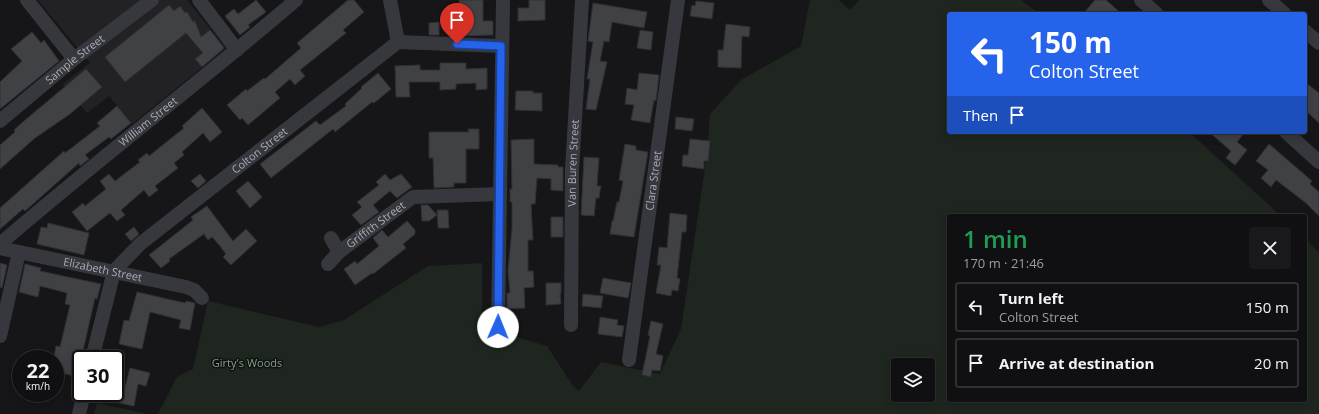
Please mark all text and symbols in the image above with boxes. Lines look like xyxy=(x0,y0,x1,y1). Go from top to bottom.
pin xyxy=(440,3,474,44)
icon: arrive xyxy=(446,9,468,31)
text: 150 m xyxy=(1029,23,1112,61)
icon: left xyxy=(963,28,1015,80)
street label: Sample Street xyxy=(42,31,107,87)
text: Colton Street xyxy=(1029,59,1139,83)
street label: William Street xyxy=(115,93,180,149)
icon: arrive xyxy=(1006,104,1028,126)
text: Then xyxy=(963,105,998,125)
street label: Van Buren Street xyxy=(564,119,582,207)
street label: Colton Street xyxy=(228,123,290,177)
street label: Clara Street xyxy=(641,150,664,211)
street label: Griffith Street xyxy=(343,197,408,251)
text: 1 min xyxy=(963,222,1028,255)
button: close xyxy=(1249,227,1291,269)
street label: Elizabeth Street xyxy=(62,253,144,285)
text: 170 m · 21:46 xyxy=(963,254,1044,272)
text: Turn left xyxy=(999,288,1064,308)
icon: left xyxy=(965,296,987,318)
text: 150 m xyxy=(1245,297,1289,317)
position arrow xyxy=(477,306,519,348)
text: Colton Street xyxy=(999,308,1078,326)
speed limit sign: 30 xyxy=(72,350,124,402)
icon: arrive xyxy=(965,352,987,374)
text: Arrive at destination xyxy=(999,353,1154,373)
text: 20 m xyxy=(1254,353,1289,373)
park label: Girty's Woods xyxy=(212,355,282,370)
text: 22 xyxy=(27,357,49,384)
map controls xyxy=(891,358,935,402)
button: layers xyxy=(891,358,935,402)
text: km/h xyxy=(26,379,50,393)

